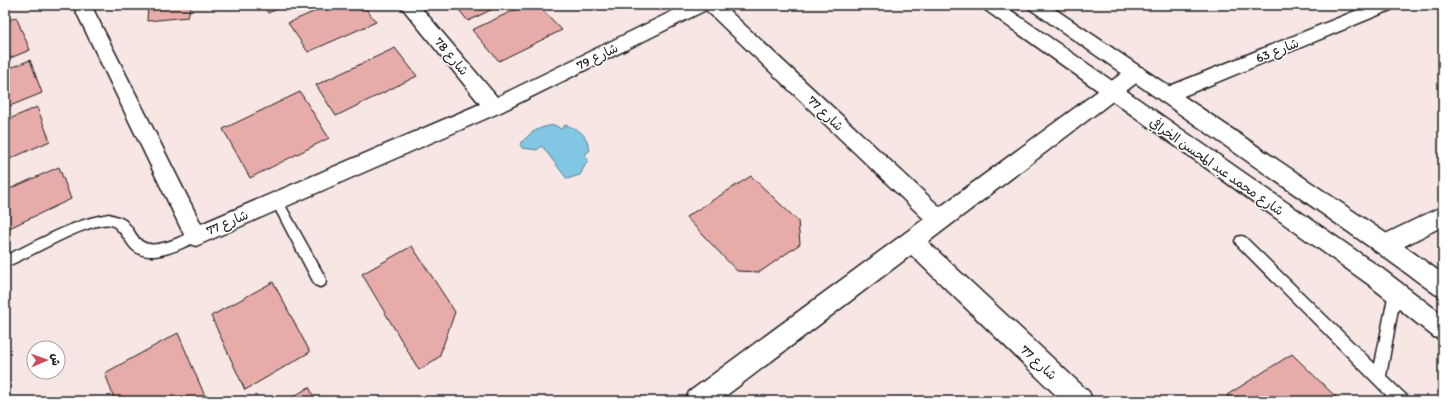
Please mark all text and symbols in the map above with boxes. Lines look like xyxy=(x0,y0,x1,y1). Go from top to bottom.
street label: شارع 78 xyxy=(430,34,472,80)
street label: شارع 63 xyxy=(1254,35,1302,68)
street label: شارع 79 xyxy=(574,40,621,75)
street label: شارع 77 xyxy=(803,93,847,135)
street label: شارع محمد عبد المحسن الخرافي xyxy=(1146,114,1287,220)
street label: شارع 77 xyxy=(204,207,251,240)
north arrow xyxy=(26,340,66,380)
street label: شارع 77 xyxy=(1016,342,1060,384)
text: ش xyxy=(49,353,62,366)

